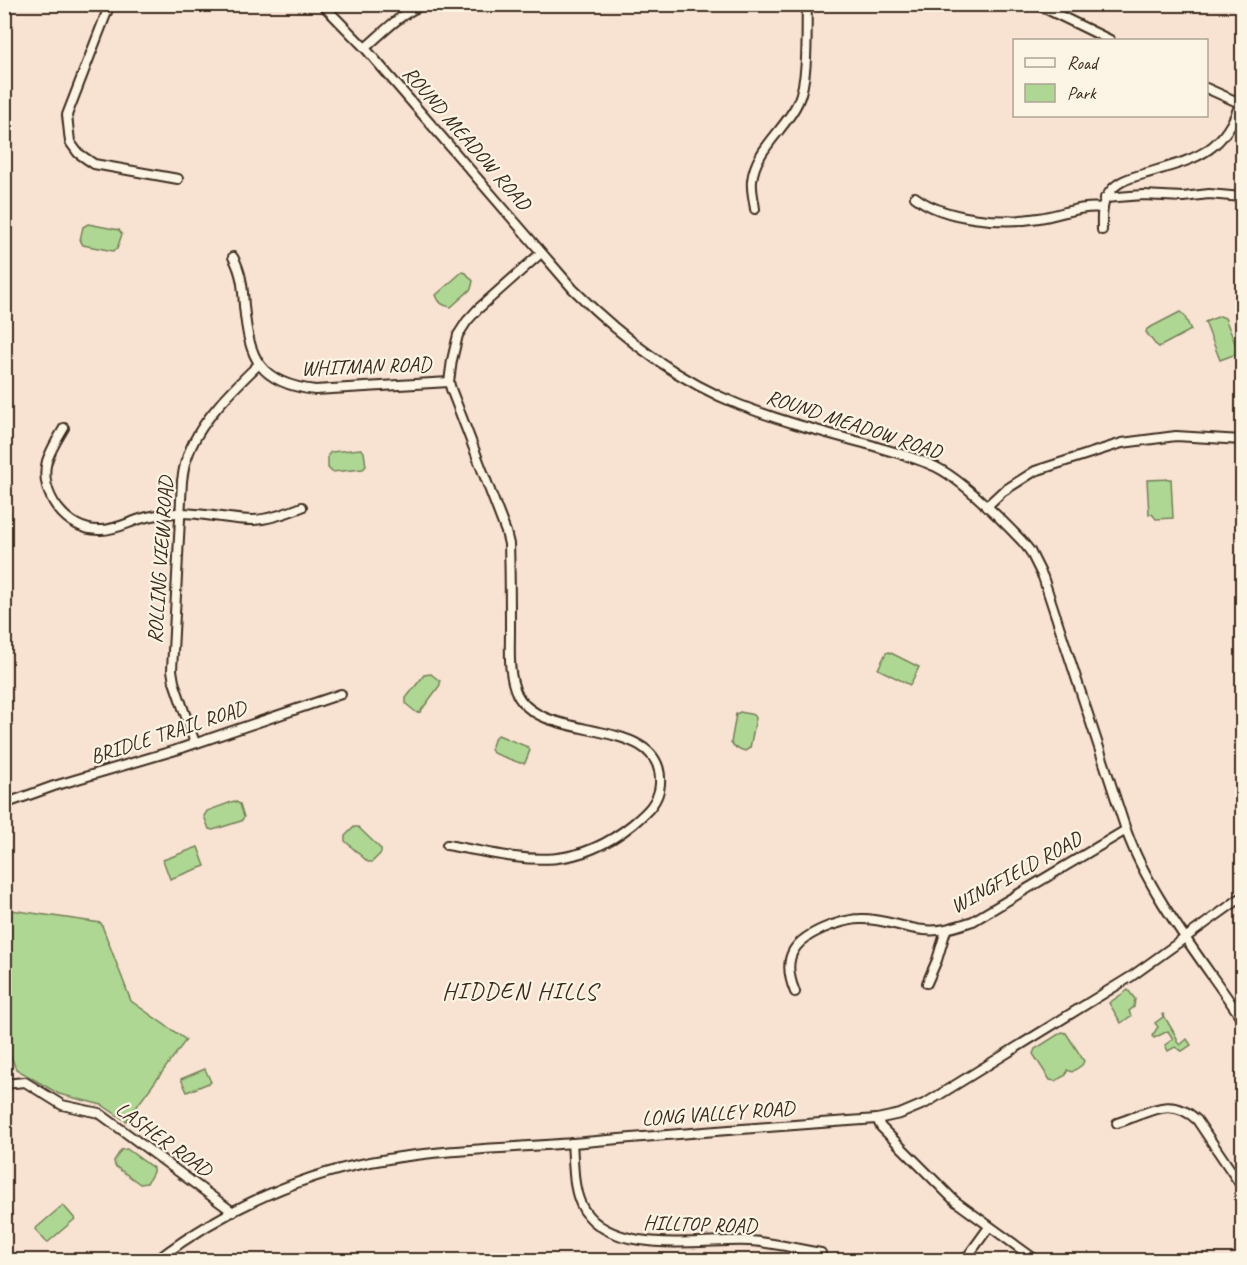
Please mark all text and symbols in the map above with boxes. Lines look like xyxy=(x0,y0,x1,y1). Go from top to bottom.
legend xyxy=(1013,39,1208,117)
text: Road xyxy=(1067,52,1100,74)
street label: ROUND MEADOW ROAD xyxy=(397,61,538,217)
text: Park xyxy=(1067,82,1097,104)
street label: WHITMAN ROAD xyxy=(301,351,433,381)
street label: ROUND MEADOW ROAD xyxy=(763,383,947,465)
street label: ROLLING VIEW ROAD xyxy=(141,474,179,644)
street label: BRIDLE TRAIL ROAD xyxy=(87,694,251,769)
street label: WINGFIELD ROAD xyxy=(946,824,1088,919)
district label: HIDDEN HILLS xyxy=(442,976,601,1006)
street label: LASHER ROAD xyxy=(111,1095,219,1184)
street label: LONG VALLEY ROAD xyxy=(641,1095,797,1131)
street label: HILLTOP ROAD xyxy=(643,1209,759,1239)

